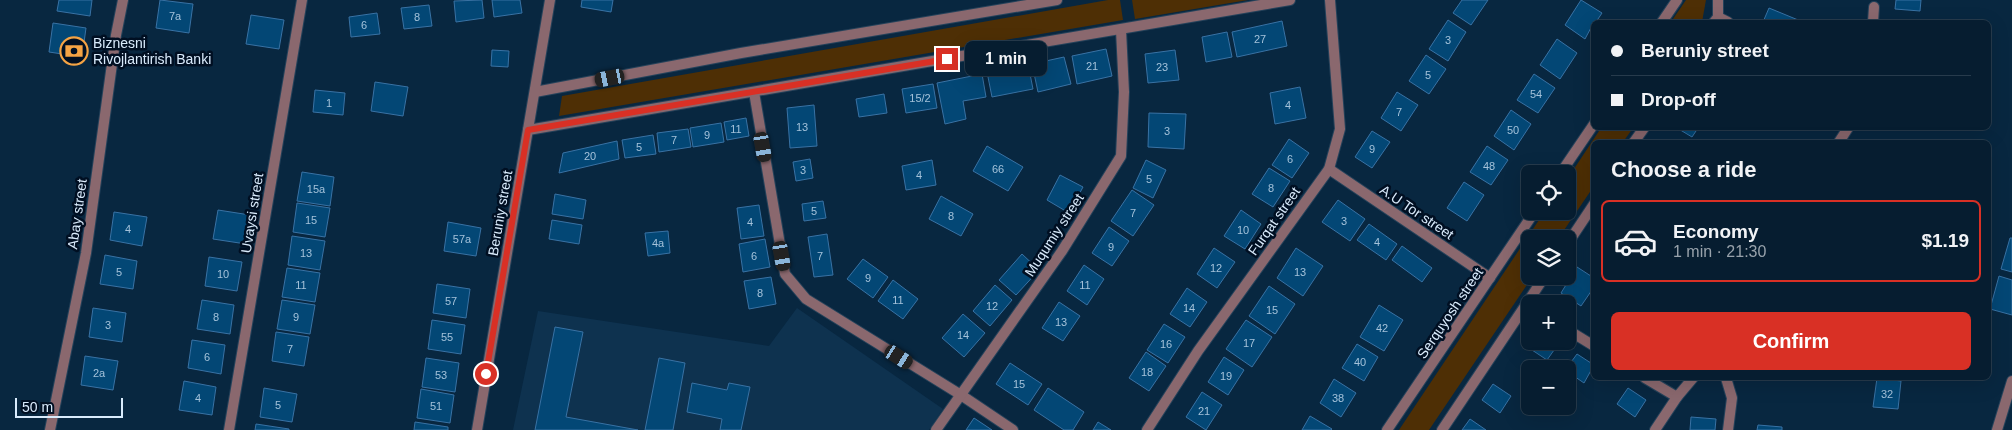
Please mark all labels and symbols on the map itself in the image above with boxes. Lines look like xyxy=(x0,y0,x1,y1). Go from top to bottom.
house number: 7a xyxy=(169,10,182,22)
house number: 8 xyxy=(414,11,420,23)
house number: 6 xyxy=(361,19,367,31)
house number: 27 xyxy=(1254,33,1266,45)
house number: 3 xyxy=(1445,34,1451,46)
place label: Biznesni Rivojlantirish Banki xyxy=(93,35,211,67)
bank icon: Biznesni Rivojlantirish Banki xyxy=(59,36,89,66)
callout: 1 min xyxy=(964,42,1047,76)
route end xyxy=(936,48,958,70)
house number: 21 xyxy=(1086,60,1098,72)
house number: 23 xyxy=(1156,61,1168,73)
car xyxy=(593,68,626,88)
house number: 5 xyxy=(1425,69,1431,81)
house number: 54 xyxy=(1530,88,1542,100)
house number: 15/2 xyxy=(909,92,931,104)
house number: 1 xyxy=(326,97,332,109)
house number: 4 xyxy=(1285,99,1291,111)
house number: 7 xyxy=(1396,106,1402,118)
house number: 13 xyxy=(796,121,808,133)
house number: 11 xyxy=(730,123,742,135)
house number: 50 xyxy=(1507,124,1519,136)
house number: 3 xyxy=(1164,125,1170,137)
house number: 9 xyxy=(704,129,710,141)
car xyxy=(753,131,772,163)
house number: 7 xyxy=(671,134,677,146)
house number: 5 xyxy=(636,141,642,153)
house number: 9 xyxy=(1369,143,1375,155)
house number: 20 xyxy=(584,150,596,162)
house number: 6 xyxy=(1287,153,1293,165)
house number: 48 xyxy=(1483,160,1495,172)
house number: 66 xyxy=(992,163,1004,175)
house number: 3 xyxy=(800,164,806,176)
street label: Beruniy street xyxy=(485,169,515,257)
house number: 4 xyxy=(916,169,922,181)
street label: Uvaysi street xyxy=(238,172,266,254)
house number: 5 xyxy=(1146,173,1152,185)
street label: Abay street xyxy=(64,178,90,250)
house number: 8 xyxy=(1268,182,1274,194)
street label: A.U Tor street xyxy=(1377,182,1457,243)
house number: 15a xyxy=(307,183,326,195)
street label: Furqat street xyxy=(1245,184,1303,258)
street label: Muqumiy street xyxy=(1021,190,1087,279)
house number: 5 xyxy=(811,205,817,217)
house number: 7 xyxy=(1130,207,1136,219)
house number: 8 xyxy=(948,210,954,222)
house number: 15 xyxy=(305,214,317,226)
house number: 3 xyxy=(1341,215,1347,227)
house number: 4 xyxy=(747,216,753,228)
house number: 4 xyxy=(125,223,131,235)
house number: 10 xyxy=(1237,224,1249,236)
house number: 57a xyxy=(453,233,472,245)
house number: 4 xyxy=(1374,236,1380,248)
house number: 4a xyxy=(652,237,665,249)
car xyxy=(772,240,791,272)
house number: 9 xyxy=(1108,241,1114,253)
house number: 13 xyxy=(300,247,312,259)
house number: 6 xyxy=(751,250,757,262)
house number: 7 xyxy=(817,250,823,262)
house number: 12 xyxy=(1210,262,1222,274)
street label: Serquyosh street xyxy=(1414,265,1486,361)
house number: 5 xyxy=(116,266,122,278)
house number: 13 xyxy=(1294,266,1306,278)
house number: 10 xyxy=(217,268,229,280)
house number: 9 xyxy=(865,272,871,284)
house number: 11 xyxy=(295,279,307,291)
house number: 11 xyxy=(1079,279,1091,291)
house number: 8 xyxy=(757,287,763,299)
house number: 11 xyxy=(892,294,904,306)
house number: 57 xyxy=(445,295,457,307)
house number: 12 xyxy=(986,300,998,312)
house number: 14 xyxy=(1183,302,1195,314)
house number: 15 xyxy=(1266,304,1278,316)
house number: 8 xyxy=(213,311,219,323)
house number: 9 xyxy=(293,311,299,323)
house number: 13 xyxy=(1055,316,1067,328)
house number: 3 xyxy=(105,319,111,331)
house number: 42 xyxy=(1376,322,1388,334)
house number: 14 xyxy=(957,329,969,341)
house number: 55 xyxy=(441,331,453,343)
house number: 17 xyxy=(1243,337,1255,349)
house number: 16 xyxy=(1160,338,1172,350)
house number: 7 xyxy=(287,343,293,355)
car xyxy=(882,343,915,371)
house number: 6 xyxy=(204,351,210,363)
house number: 40 xyxy=(1354,356,1366,368)
route start xyxy=(475,363,497,385)
house number: 18 xyxy=(1141,366,1153,378)
house number: 2a xyxy=(93,367,106,379)
house number: 53 xyxy=(435,369,447,381)
house number: 19 xyxy=(1220,370,1232,382)
house number: 15 xyxy=(1013,378,1025,390)
house number: 32 xyxy=(1881,388,1893,400)
house number: 4 xyxy=(195,392,201,404)
house number: 38 xyxy=(1332,392,1344,404)
scale bar xyxy=(15,395,122,418)
house number: 5 xyxy=(275,399,281,411)
house number: 51 xyxy=(430,400,442,412)
house number: 21 xyxy=(1198,405,1210,417)

